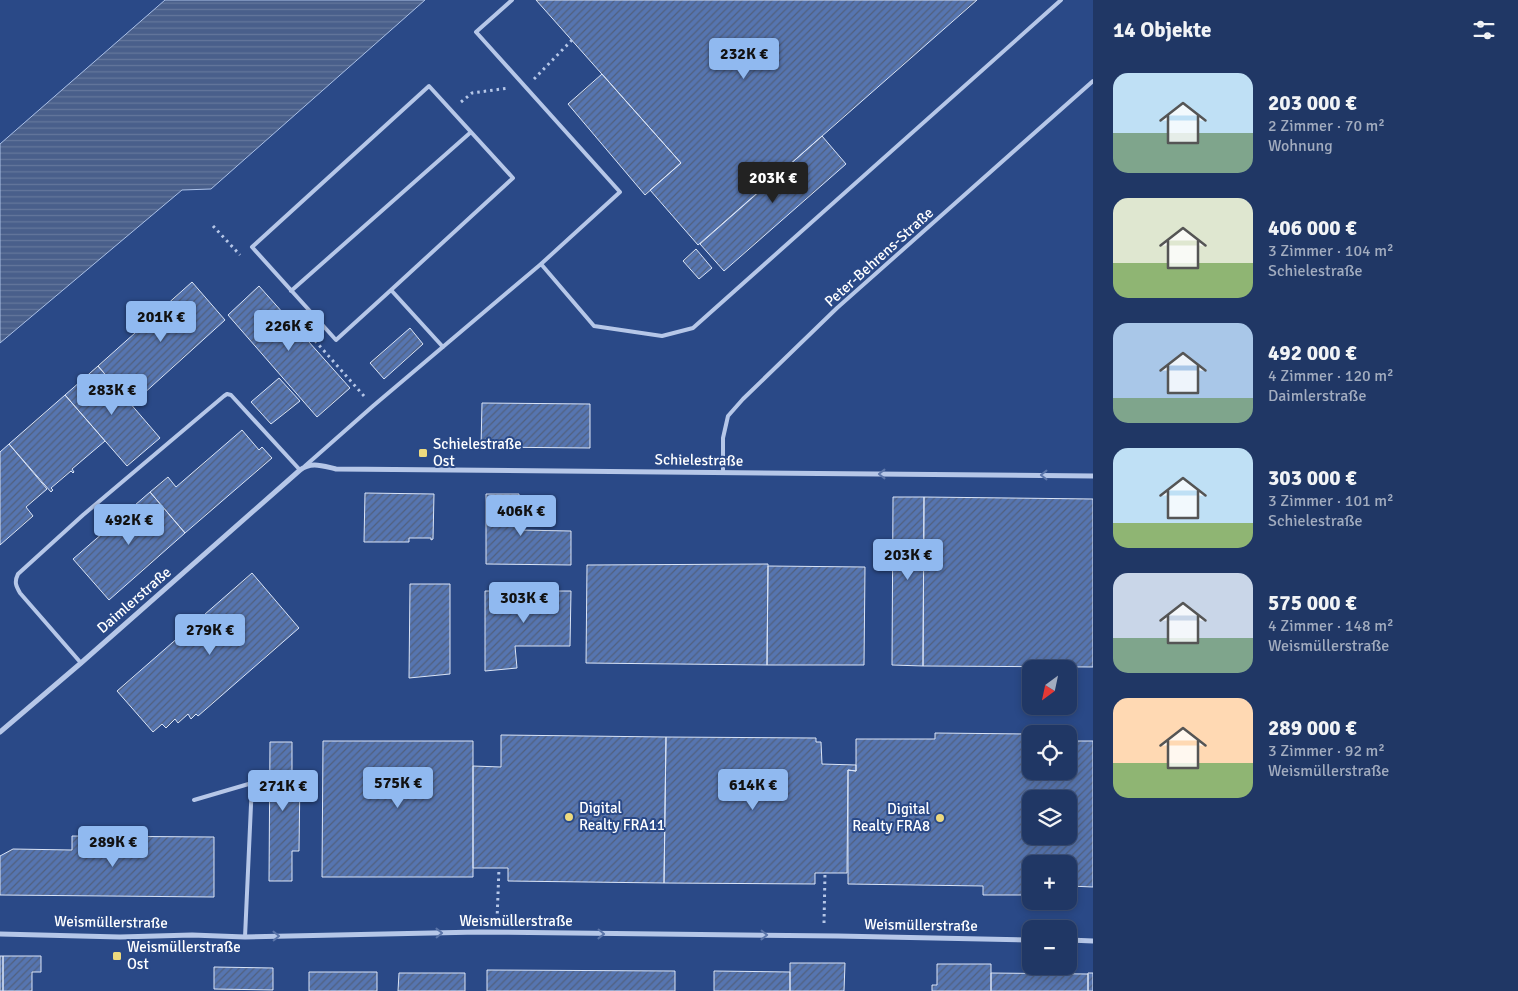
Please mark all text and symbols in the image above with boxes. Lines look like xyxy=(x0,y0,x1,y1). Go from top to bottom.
icon: filters xyxy=(1470,16,1498,44)
text: 14 Objekte xyxy=(1113,17,1211,43)
pin: 232K € xyxy=(703,38,785,80)
text: 232K € xyxy=(720,44,768,64)
text: 203 000 € xyxy=(1268,90,1357,116)
icon: home xyxy=(1153,93,1213,153)
text: 2 Zimmer · 70 m² xyxy=(1268,116,1385,136)
text: Wohnung xyxy=(1268,136,1333,156)
pin: 203K € xyxy=(732,162,814,204)
text: 203K € xyxy=(749,168,797,188)
street label: Peter-Behrens-Straße xyxy=(821,203,937,311)
text: 406 000 € xyxy=(1268,215,1357,241)
icon: home xyxy=(1153,218,1213,278)
text: 3 Zimmer · 104 m² xyxy=(1268,241,1394,261)
text: Schielestraße xyxy=(1268,261,1363,281)
pin: 201K € xyxy=(120,300,202,343)
text: 201K € xyxy=(137,307,185,327)
pin: 226K € xyxy=(248,310,330,352)
text: 226K € xyxy=(265,316,313,336)
text: 492 000 € xyxy=(1268,340,1357,366)
icon: home xyxy=(1153,343,1213,403)
text: 4 Zimmer · 120 m² xyxy=(1268,366,1394,386)
pin: 283K € xyxy=(71,374,153,416)
text: 283K € xyxy=(88,380,136,400)
text: Daimlerstraße xyxy=(1268,386,1366,406)
place label: Schielestraße Ost xyxy=(433,435,522,470)
marker: Schielestraße Ost xyxy=(417,447,429,459)
street label: Schielestraße xyxy=(655,450,743,470)
text: 303 000 € xyxy=(1268,465,1357,491)
icon: home xyxy=(1153,468,1213,528)
one-way arrow xyxy=(878,469,886,479)
one-way arrow xyxy=(1040,470,1048,480)
text: 3 Zimmer · 101 m² xyxy=(1268,491,1394,511)
pin: 406K € xyxy=(480,494,562,537)
text: 406K € xyxy=(497,501,545,521)
pin: 492K € xyxy=(88,504,170,546)
text: 492K € xyxy=(105,510,153,530)
text: Schielestraße xyxy=(1268,511,1363,531)
pin: 203K € xyxy=(867,538,949,581)
text: 203K € xyxy=(884,545,932,565)
street label: Daimlerstraße xyxy=(93,563,175,637)
pin: 303K € xyxy=(483,582,565,624)
text: 303K € xyxy=(500,588,548,608)
text: 575 000 € xyxy=(1268,590,1357,616)
icon: home xyxy=(1153,593,1213,653)
pin: 279K € xyxy=(169,614,251,656)
text: 4 Zimmer · 148 m² xyxy=(1268,616,1394,636)
text: 279K € xyxy=(186,620,234,640)
text: Weismüllerstraße xyxy=(1268,636,1389,656)
north arrow xyxy=(1022,660,1078,715)
map controls xyxy=(1022,660,1077,975)
text: 289 000 € xyxy=(1268,715,1357,741)
icon: home xyxy=(1153,718,1213,778)
button: locate xyxy=(1022,725,1077,780)
text: 3 Zimmer · 92 m² xyxy=(1268,741,1385,761)
text: Weismüllerstraße xyxy=(1268,761,1389,781)
pin: 575K € xyxy=(357,766,439,809)
pin: 614K € xyxy=(712,768,794,811)
pin: 271K € xyxy=(242,770,324,812)
text: 575K € xyxy=(374,773,422,793)
text: 614K € xyxy=(729,775,777,795)
text: 271K € xyxy=(259,776,307,796)
button: layers xyxy=(1022,790,1077,845)
place label: Digital Realty FRA11 xyxy=(579,799,665,834)
place label: Digital Realty FRA8 xyxy=(852,800,930,835)
marker: Digital Realty FRA11 xyxy=(563,811,575,823)
marker: Digital Realty FRA8 xyxy=(934,812,946,824)
pin: 289K € xyxy=(72,826,154,868)
text: 289K € xyxy=(89,832,137,852)
button: + xyxy=(1022,855,1077,910)
street label: Weismüllerstraße xyxy=(54,912,168,932)
street label: Weismüllerstraße xyxy=(459,912,573,930)
street label: Weismüllerstraße xyxy=(864,915,978,935)
button: − xyxy=(1022,920,1077,975)
one-way arrow xyxy=(435,928,443,938)
one-way arrow xyxy=(598,929,605,939)
one-way arrow xyxy=(760,930,768,940)
one-way arrow xyxy=(272,931,280,941)
place label: Weismüllerstraße Ost xyxy=(127,938,241,973)
marker: Weismüllerstraße Ost xyxy=(111,950,123,962)

